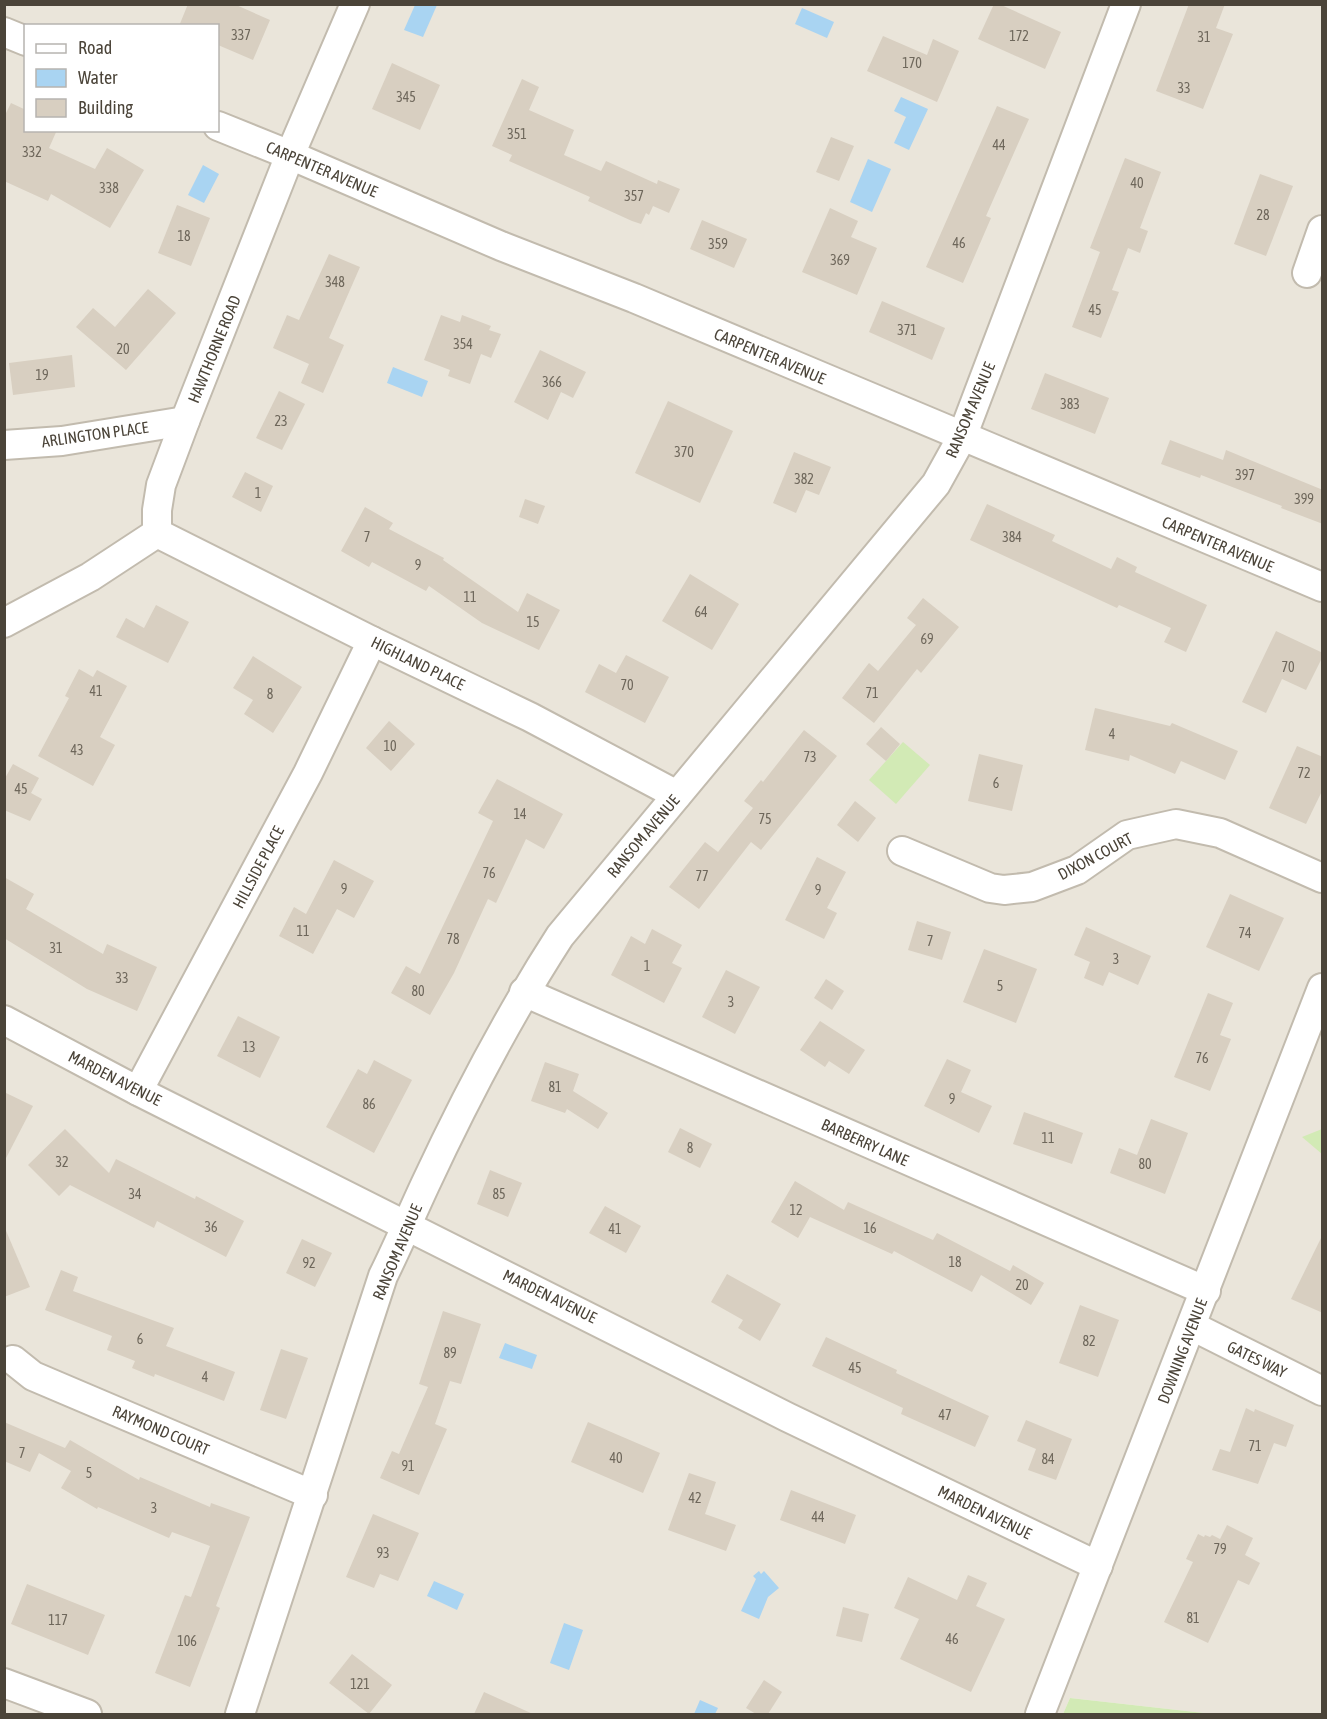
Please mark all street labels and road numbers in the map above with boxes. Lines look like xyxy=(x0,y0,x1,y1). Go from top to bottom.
street label: CARPENTER AVENUE xyxy=(264,137,380,201)
street label: HAWTHORNE ROAD xyxy=(184,293,244,405)
street label: CARPENTER AVENUE xyxy=(712,324,828,388)
street label: RANSOM AVENUE xyxy=(942,359,998,461)
street label: ARLINGTON PLACE xyxy=(40,418,150,450)
street label: CARPENTER AVENUE xyxy=(1160,512,1276,576)
street label: HIGHLAND PLACE xyxy=(368,633,468,693)
street label: RANSOM AVENUE xyxy=(603,791,683,881)
street label: HILLSIDE PLACE xyxy=(229,823,287,911)
street label: DIXON COURT xyxy=(1055,829,1135,883)
street label: MARDEN AVENUE xyxy=(66,1047,165,1109)
street label: BARBERRY LANE xyxy=(819,1115,911,1169)
street label: RANSOM AVENUE xyxy=(369,1201,425,1303)
street label: MARDEN AVENUE xyxy=(500,1266,600,1326)
street label: DOWNING AVENUE xyxy=(1154,1296,1210,1406)
street label: GATES WAY xyxy=(1224,1337,1290,1381)
street label: RAYMOND COURT xyxy=(110,1401,212,1459)
street label: MARDEN AVENUE xyxy=(935,1482,1035,1542)

